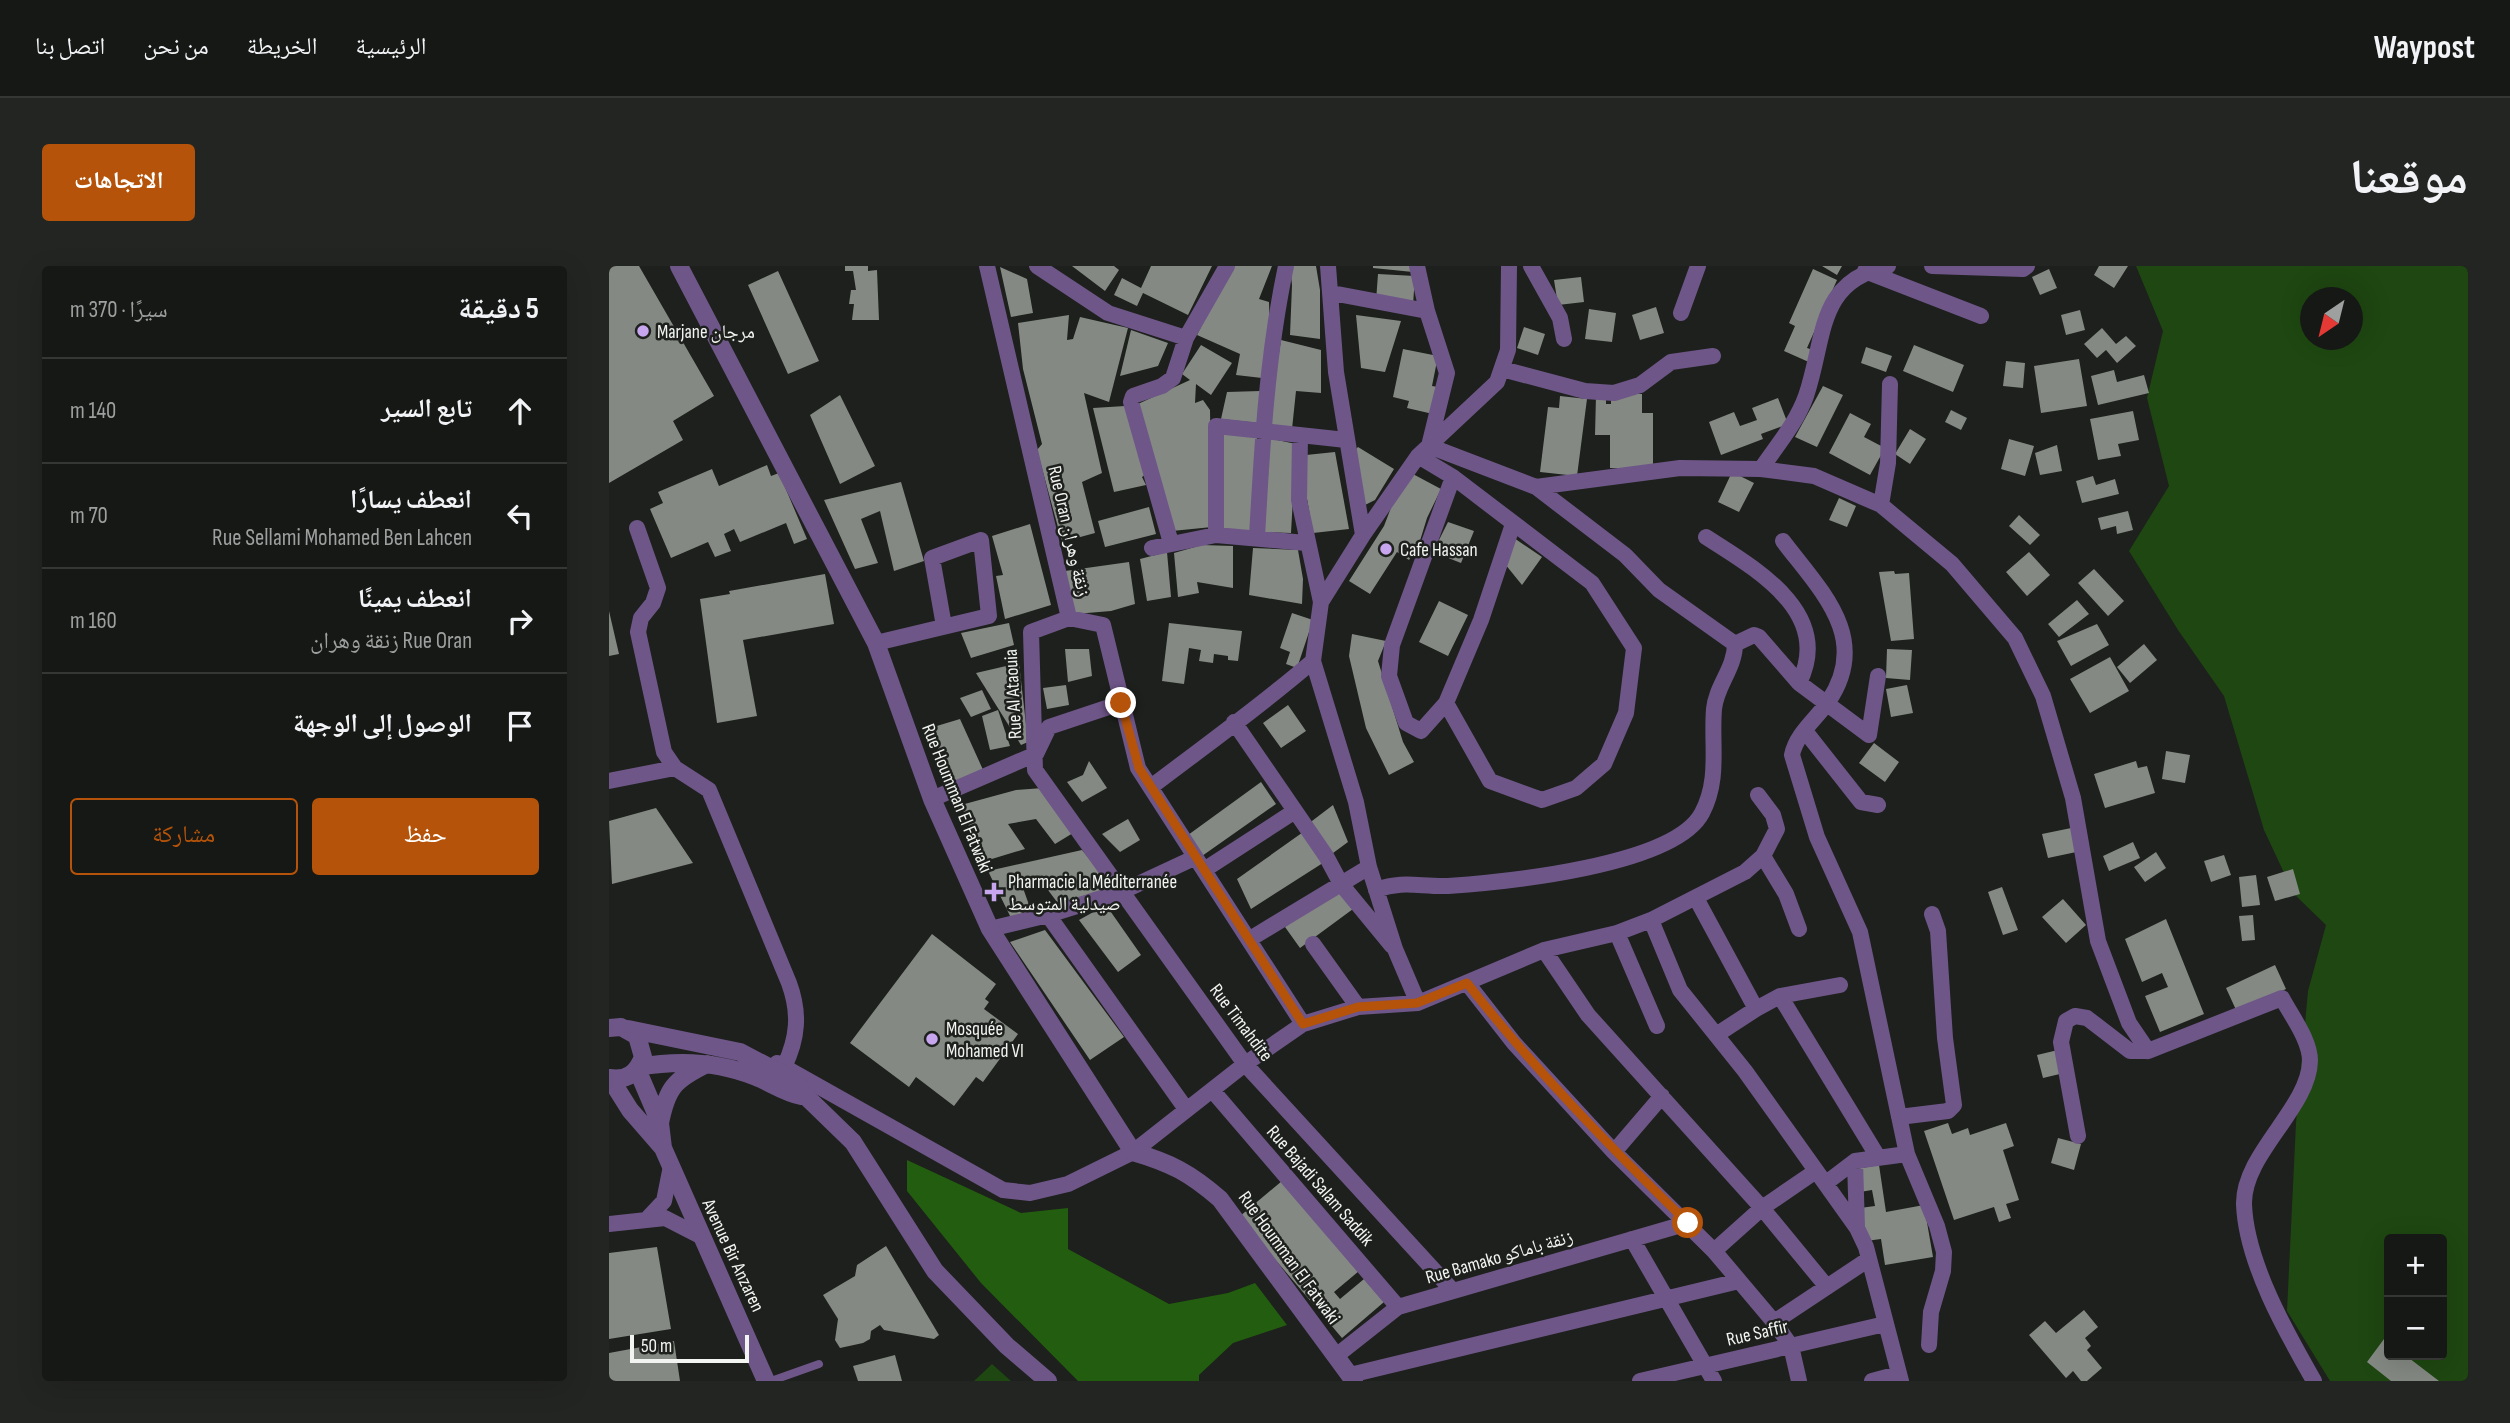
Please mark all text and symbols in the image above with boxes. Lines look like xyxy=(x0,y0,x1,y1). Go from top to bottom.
text: Waypost xyxy=(2374,28,2475,68)
text: اتصل بنا xyxy=(35,32,105,61)
text: من نحن xyxy=(143,32,209,61)
text: الخريطة xyxy=(247,32,317,61)
text: الرئيسية xyxy=(355,32,427,61)
button: الاتجاهات xyxy=(42,144,195,221)
text: موقعنا xyxy=(2350,149,2468,208)
north arrow xyxy=(2300,287,2363,350)
text: 5 دقيقة xyxy=(458,291,539,327)
text: سيرًا · 370 m xyxy=(70,296,168,324)
place label: Marjane مرجان xyxy=(657,321,755,344)
marker: Marjane مرجان xyxy=(635,323,651,339)
icon: ahead xyxy=(501,392,539,430)
text: تابع السير xyxy=(381,394,472,425)
text: 140 m xyxy=(70,397,116,425)
street label: Rue Oran زنقة وهران xyxy=(1042,464,1095,599)
text: انعطف يسارًا xyxy=(350,485,472,516)
icon: left xyxy=(501,497,539,535)
text: 70 m xyxy=(70,502,108,530)
text: Rue Sellami Mohamed Ben Lahcen xyxy=(212,524,472,552)
place label: Cafe Hassan xyxy=(1400,539,1478,562)
marker: Cafe Hassan xyxy=(1378,541,1394,557)
text: انعطف يمينًا xyxy=(358,584,472,615)
icon: right xyxy=(501,602,539,640)
text: 160 m xyxy=(70,607,117,635)
text: Rue Oran زنقة وهران xyxy=(310,627,472,655)
street label: Rue Al Ataouia xyxy=(1000,648,1027,740)
route end xyxy=(1105,687,1136,718)
icon: arrive xyxy=(501,707,539,745)
text: الوصول إلى الوجهة xyxy=(293,709,472,740)
street label: Rue Houmman El Fatwaki xyxy=(916,721,997,876)
button: مشاركة xyxy=(70,798,298,875)
button: حفظ xyxy=(312,798,539,875)
place label: Pharmacie la Méditerranée صيدلية المتوسط xyxy=(1008,871,1177,916)
marker: Pharmacie la Méditerranée صيدلية المتوسط xyxy=(986,884,1002,900)
street label: Rue Timahdite xyxy=(1204,980,1277,1066)
place label: Mosquée Mohamed VI xyxy=(946,1018,1024,1063)
marker: Mosquée Mohamed VI xyxy=(924,1031,940,1047)
street label: Rue Bajadi Salam Saddik xyxy=(1261,1121,1379,1251)
street label: Rue Houmman El Fatwaki xyxy=(1233,1187,1345,1329)
street label: Avenue Bir Anzaren xyxy=(696,1195,769,1316)
route start xyxy=(1672,1207,1703,1238)
street label: Rue Bamako زنقة باماكو xyxy=(1423,1225,1576,1290)
map controls xyxy=(2384,1234,2447,1360)
button: + xyxy=(2384,1234,2447,1297)
button: − xyxy=(2384,1297,2447,1360)
street label: Rue Saffir xyxy=(1724,1315,1791,1352)
scale bar xyxy=(630,1332,749,1364)
text: 50 m xyxy=(641,1335,672,1358)

